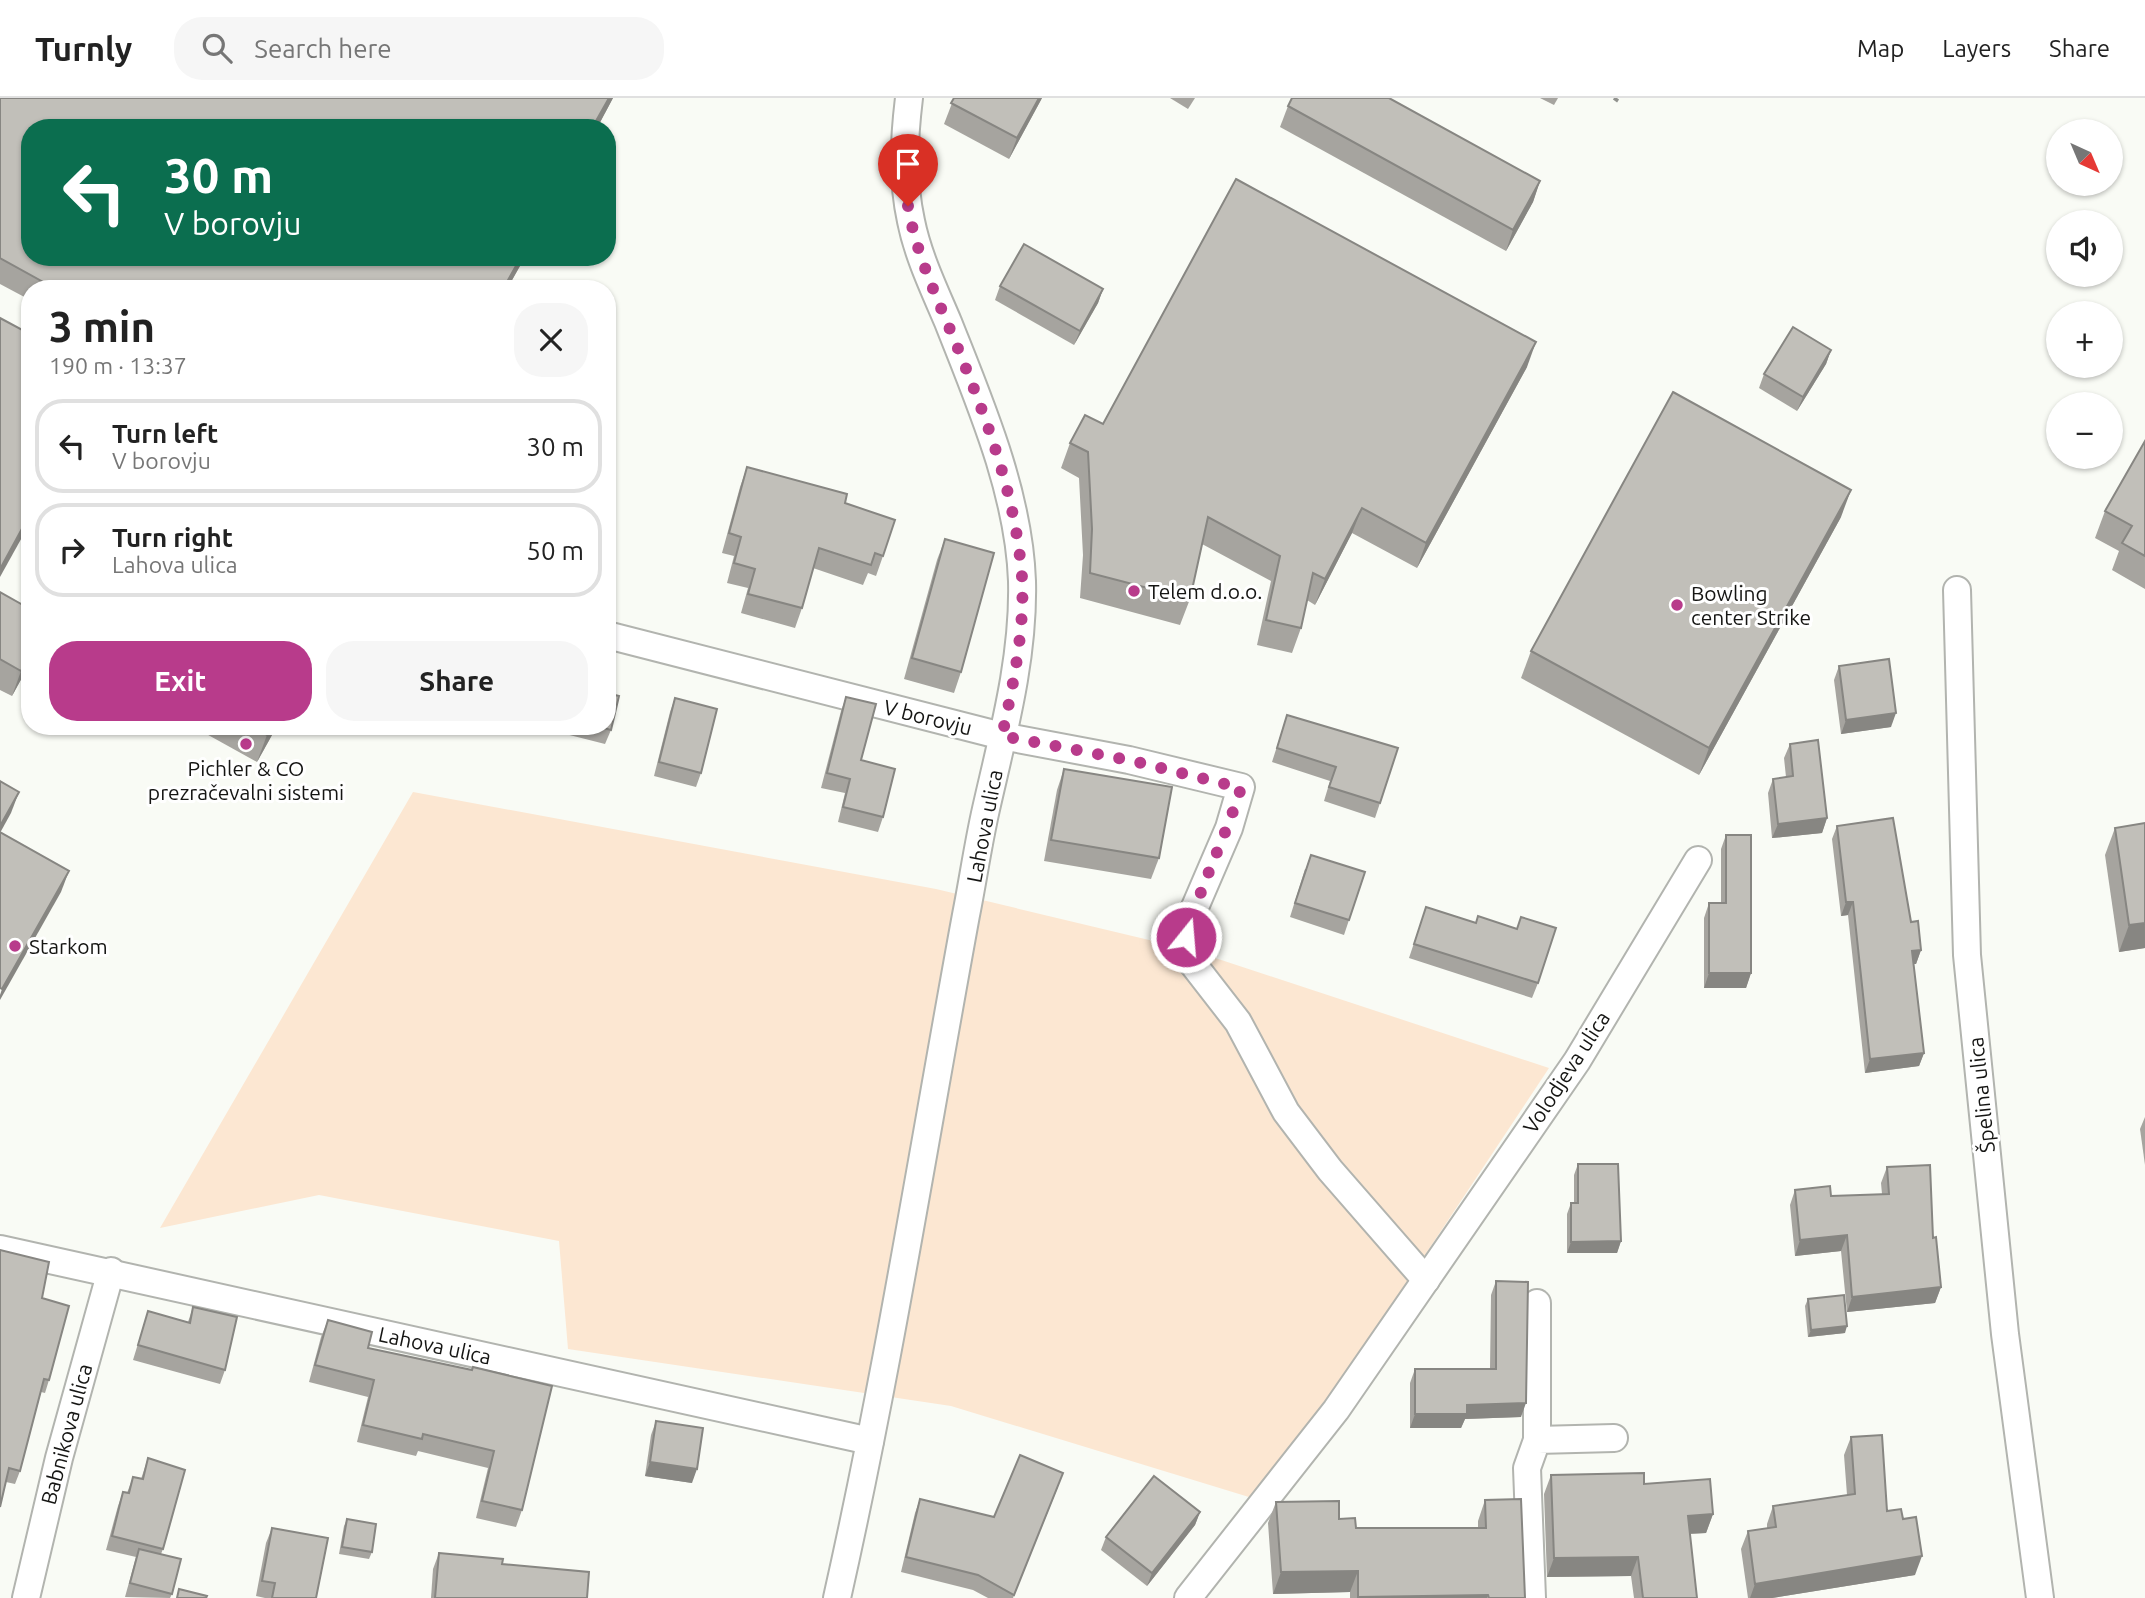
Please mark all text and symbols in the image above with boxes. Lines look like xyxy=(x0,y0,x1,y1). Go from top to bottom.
search box xyxy=(174,17,664,80)
icon: search xyxy=(198,29,236,67)
text: Turnly xyxy=(35,30,132,67)
text: Search here xyxy=(254,34,392,63)
text: Map xyxy=(1857,35,1904,62)
text: Layers xyxy=(1942,35,2011,62)
text: Share xyxy=(2049,35,2110,62)
north arrow xyxy=(2046,119,2123,196)
map controls xyxy=(2046,119,2123,469)
pin xyxy=(878,134,938,206)
icon: arrive xyxy=(889,145,927,183)
icon: left xyxy=(49,147,140,238)
text: 30 m xyxy=(164,147,273,202)
text: V borovju xyxy=(164,205,302,241)
button: sound xyxy=(2046,210,2123,287)
button: + xyxy=(2046,301,2123,378)
text: 3 min xyxy=(49,303,155,350)
button: close xyxy=(514,303,588,377)
text: 190 m · 13:37 xyxy=(49,353,187,378)
button: − xyxy=(2046,392,2123,469)
text: Turn left xyxy=(112,419,218,448)
icon: left xyxy=(53,427,91,465)
text: 30 m xyxy=(526,432,584,461)
text: V borovju xyxy=(112,448,211,473)
text: Turn right xyxy=(112,523,233,552)
icon: right xyxy=(53,531,91,569)
text: 50 m xyxy=(526,536,584,565)
text: Lahova ulica xyxy=(112,552,238,577)
place label: Telem d.o.o. xyxy=(1148,579,1262,603)
place label: Bowling center Strike xyxy=(1691,581,1811,629)
marker: Telem d.o.o. xyxy=(1126,583,1142,599)
marker: Bowling center Strike xyxy=(1669,597,1685,613)
button: Exit xyxy=(49,641,312,721)
button: Share xyxy=(326,641,588,721)
street label: V borovju xyxy=(881,694,975,740)
marker: Pichler & CO prezračevalni sistemi xyxy=(238,736,254,752)
place label: Pichler & CO prezračevalni sistemi xyxy=(148,756,344,804)
street label: Lahova ulica xyxy=(961,767,1007,885)
position arrow xyxy=(1149,900,1223,974)
place label: Starkom xyxy=(29,934,108,958)
marker: Starkom xyxy=(7,938,23,954)
street label: Volodjeva ulica xyxy=(1518,1007,1614,1137)
street label: Špelina ulica xyxy=(1963,1036,1999,1154)
street label: Lahova ulica xyxy=(376,1321,494,1369)
street label: Babnikova ulica xyxy=(36,1361,96,1507)

